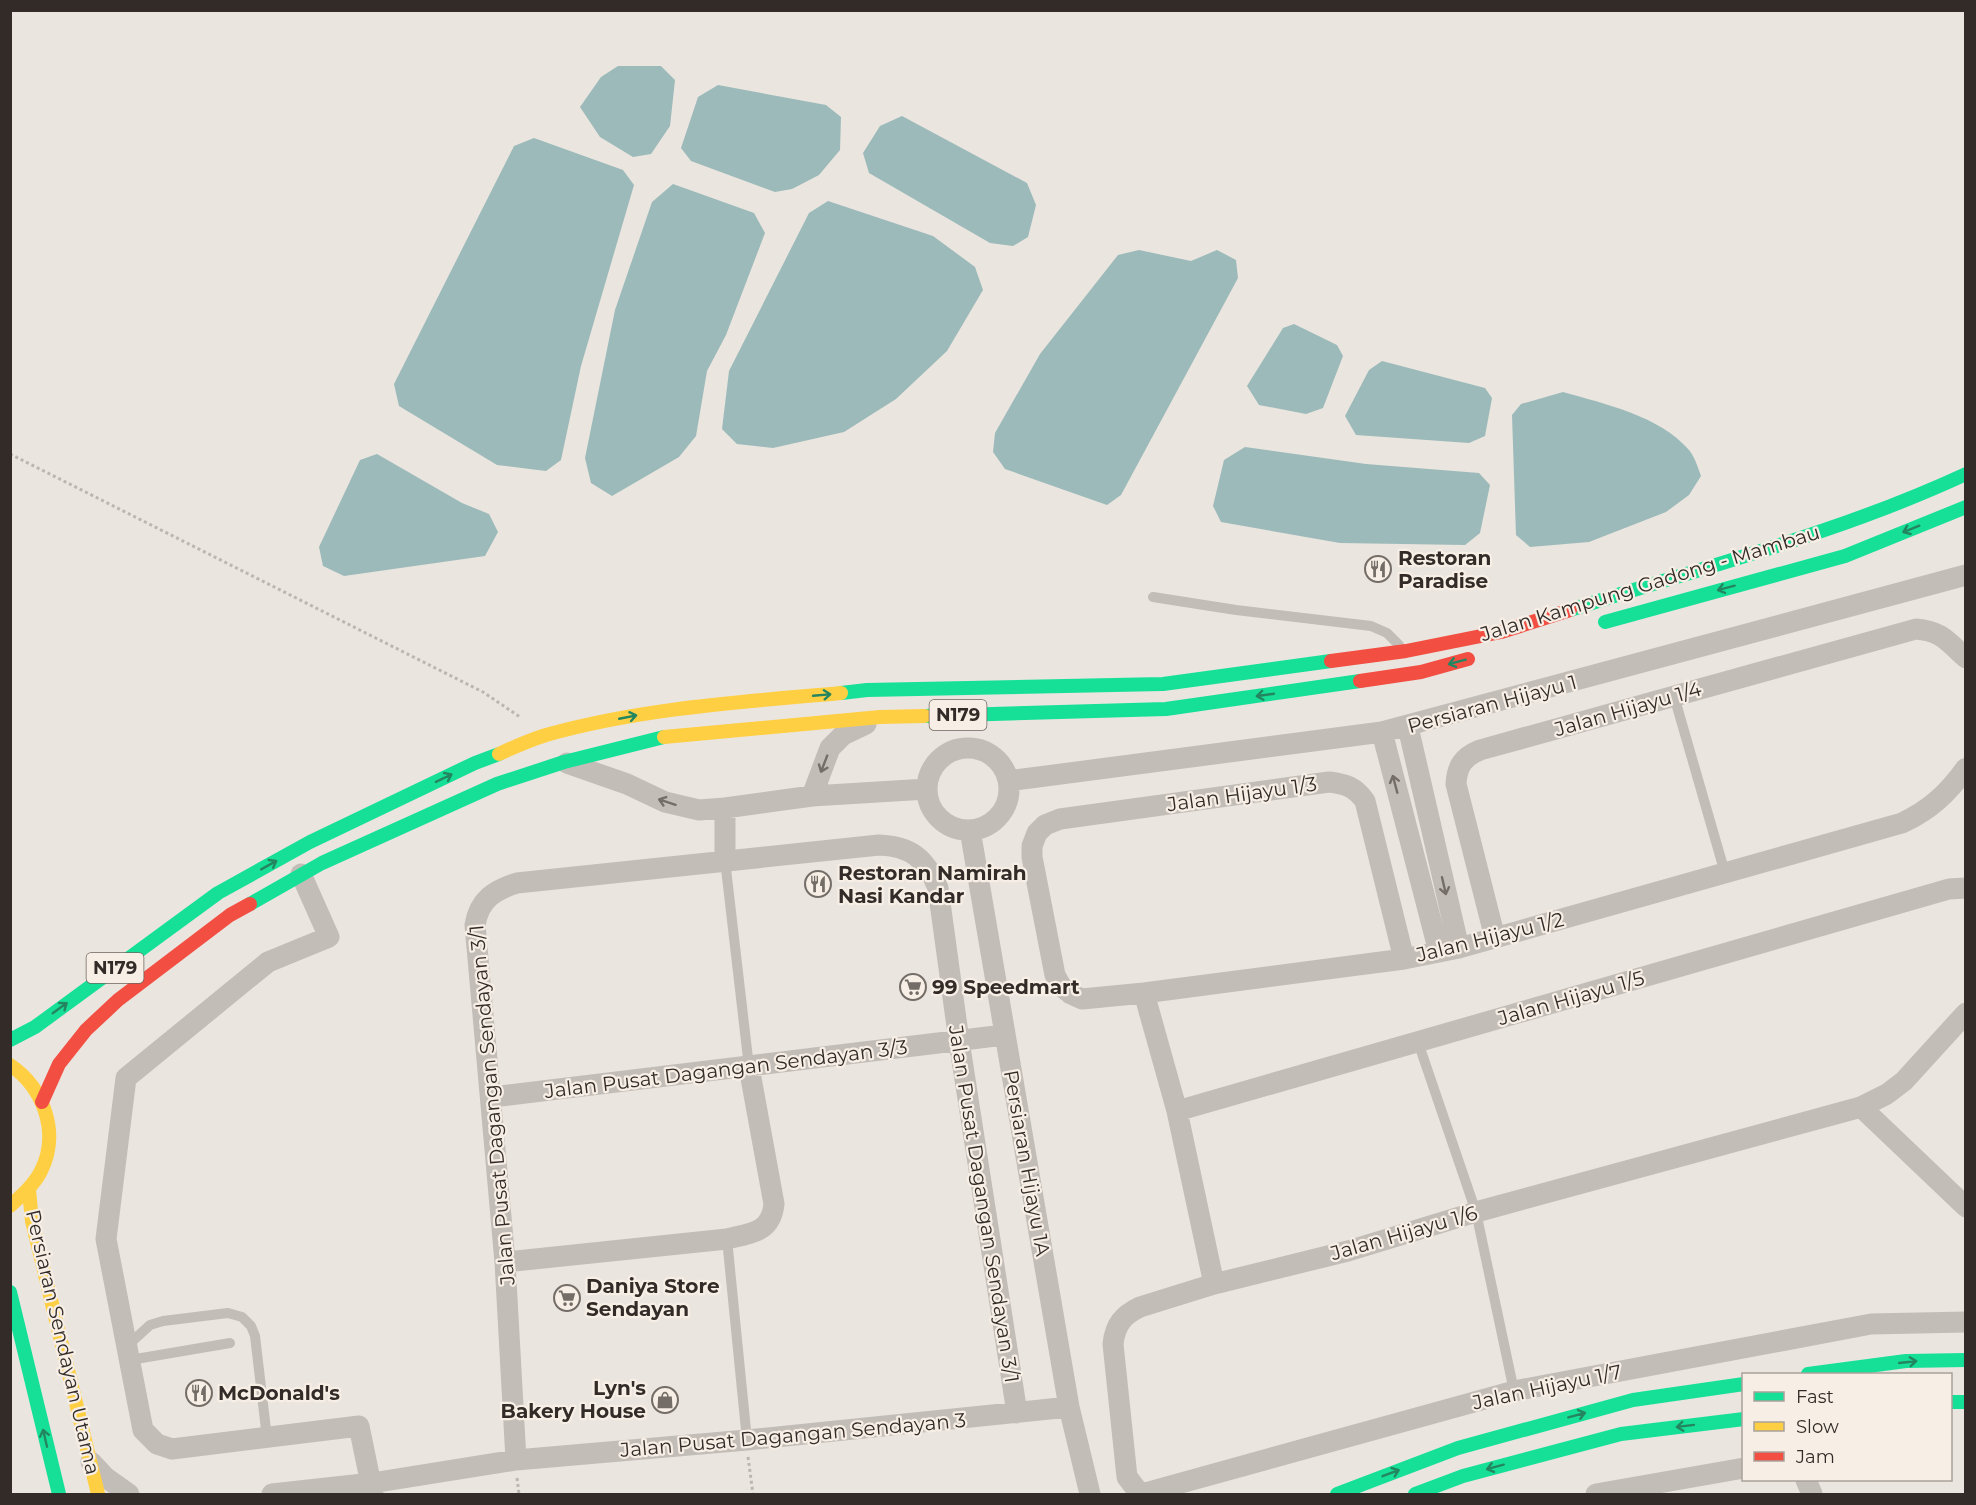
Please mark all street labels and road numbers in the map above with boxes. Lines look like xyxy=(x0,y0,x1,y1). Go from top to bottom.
street label: Jalan Kampung Gadong - Mambau xyxy=(1476,520,1823,646)
street label: Persiaran Hijayu 1 xyxy=(1405,670,1579,738)
street label: Jalan Hijayu 1/4 xyxy=(1551,677,1704,742)
road number: N179 xyxy=(930,700,986,730)
street label: Jalan Hijayu 1/3 xyxy=(1165,772,1318,817)
street label: Jalan Hijayu 1/2 xyxy=(1413,907,1566,967)
street label: Jalan Pusat Dagangan Sendayan 3/1 xyxy=(464,924,520,1287)
road number: N179 xyxy=(86,953,144,983)
street label: Jalan Hijayu 1/5 xyxy=(1494,966,1647,1031)
street label: Jalan Pusat Dagangan Sendayan 3/1 xyxy=(944,1022,1024,1385)
street label: Jalan Pusat Dagangan Sendayan 3/3 xyxy=(542,1035,909,1103)
street label: Persiaran Hijayu 1A xyxy=(999,1068,1055,1259)
street label: Jalan Hijayu 1/6 xyxy=(1327,1201,1480,1266)
street label: Persiaran Sendayan Utama xyxy=(21,1207,105,1477)
street label: Jalan Hijayu 1/7 xyxy=(1469,1359,1624,1415)
street label: Jalan Pusat Dagangan Sendayan 3 xyxy=(618,1408,967,1462)

